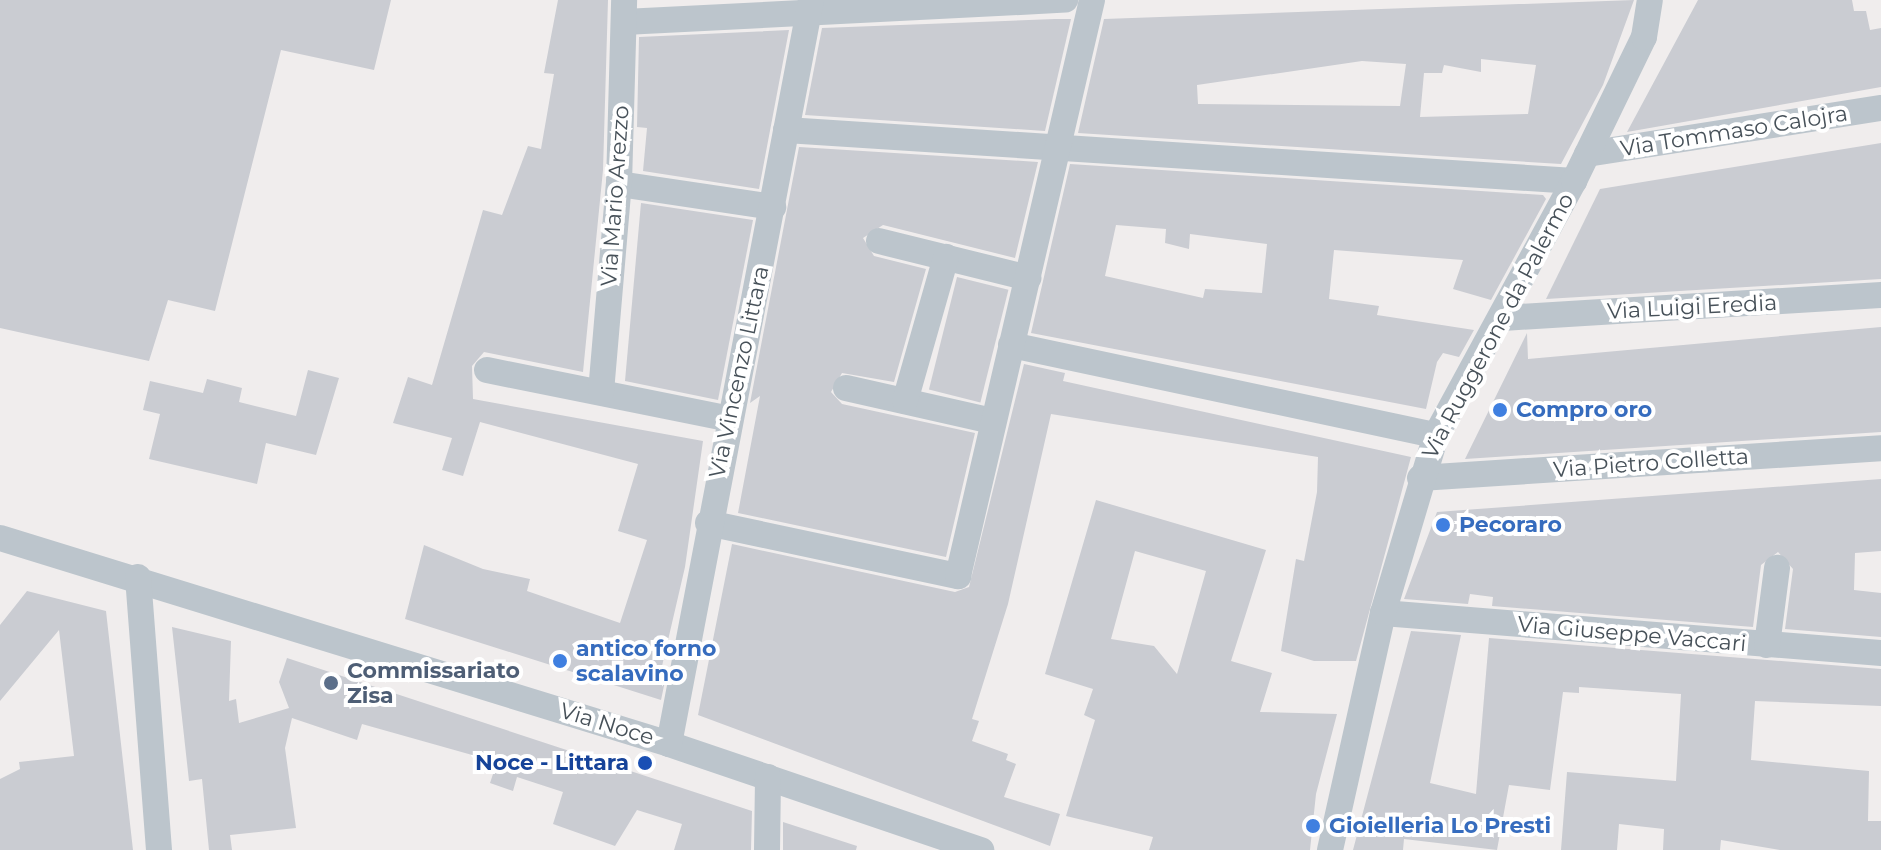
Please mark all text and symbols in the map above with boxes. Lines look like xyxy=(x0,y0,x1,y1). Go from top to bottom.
street label: Via Tommaso Calojra xyxy=(1618,100,1850,162)
street label: Via Mario Arezzo xyxy=(596,105,634,287)
street label: Via Ruggerone da Palermo xyxy=(1417,189,1579,463)
street label: Via Vincenzo Littara xyxy=(704,264,774,480)
street label: Via Luigi Eredia xyxy=(1606,289,1778,325)
place label: Compro oro xyxy=(1516,397,1652,423)
marker: Compro oro xyxy=(1491,401,1509,419)
street label: Via Pietro Colletta xyxy=(1552,443,1750,483)
place label: Pecoraro xyxy=(1459,512,1562,538)
marker: Pecoraro xyxy=(1434,516,1452,534)
street label: Via Giuseppe Vaccari xyxy=(1517,611,1747,657)
place label: antico forno scalavino xyxy=(576,635,716,686)
marker: antico forno scalavino xyxy=(551,652,569,670)
place label: Commissariato Zisa xyxy=(347,657,520,708)
marker: Commissariato Zisa xyxy=(322,674,340,692)
street label: Via Noce xyxy=(557,697,657,751)
place label: Noce - Littara xyxy=(475,750,629,776)
marker: Noce - Littara xyxy=(636,754,654,772)
place label: Gioielleria Lo Presti xyxy=(1329,813,1551,839)
marker: Gioielleria Lo Presti xyxy=(1304,817,1322,835)

